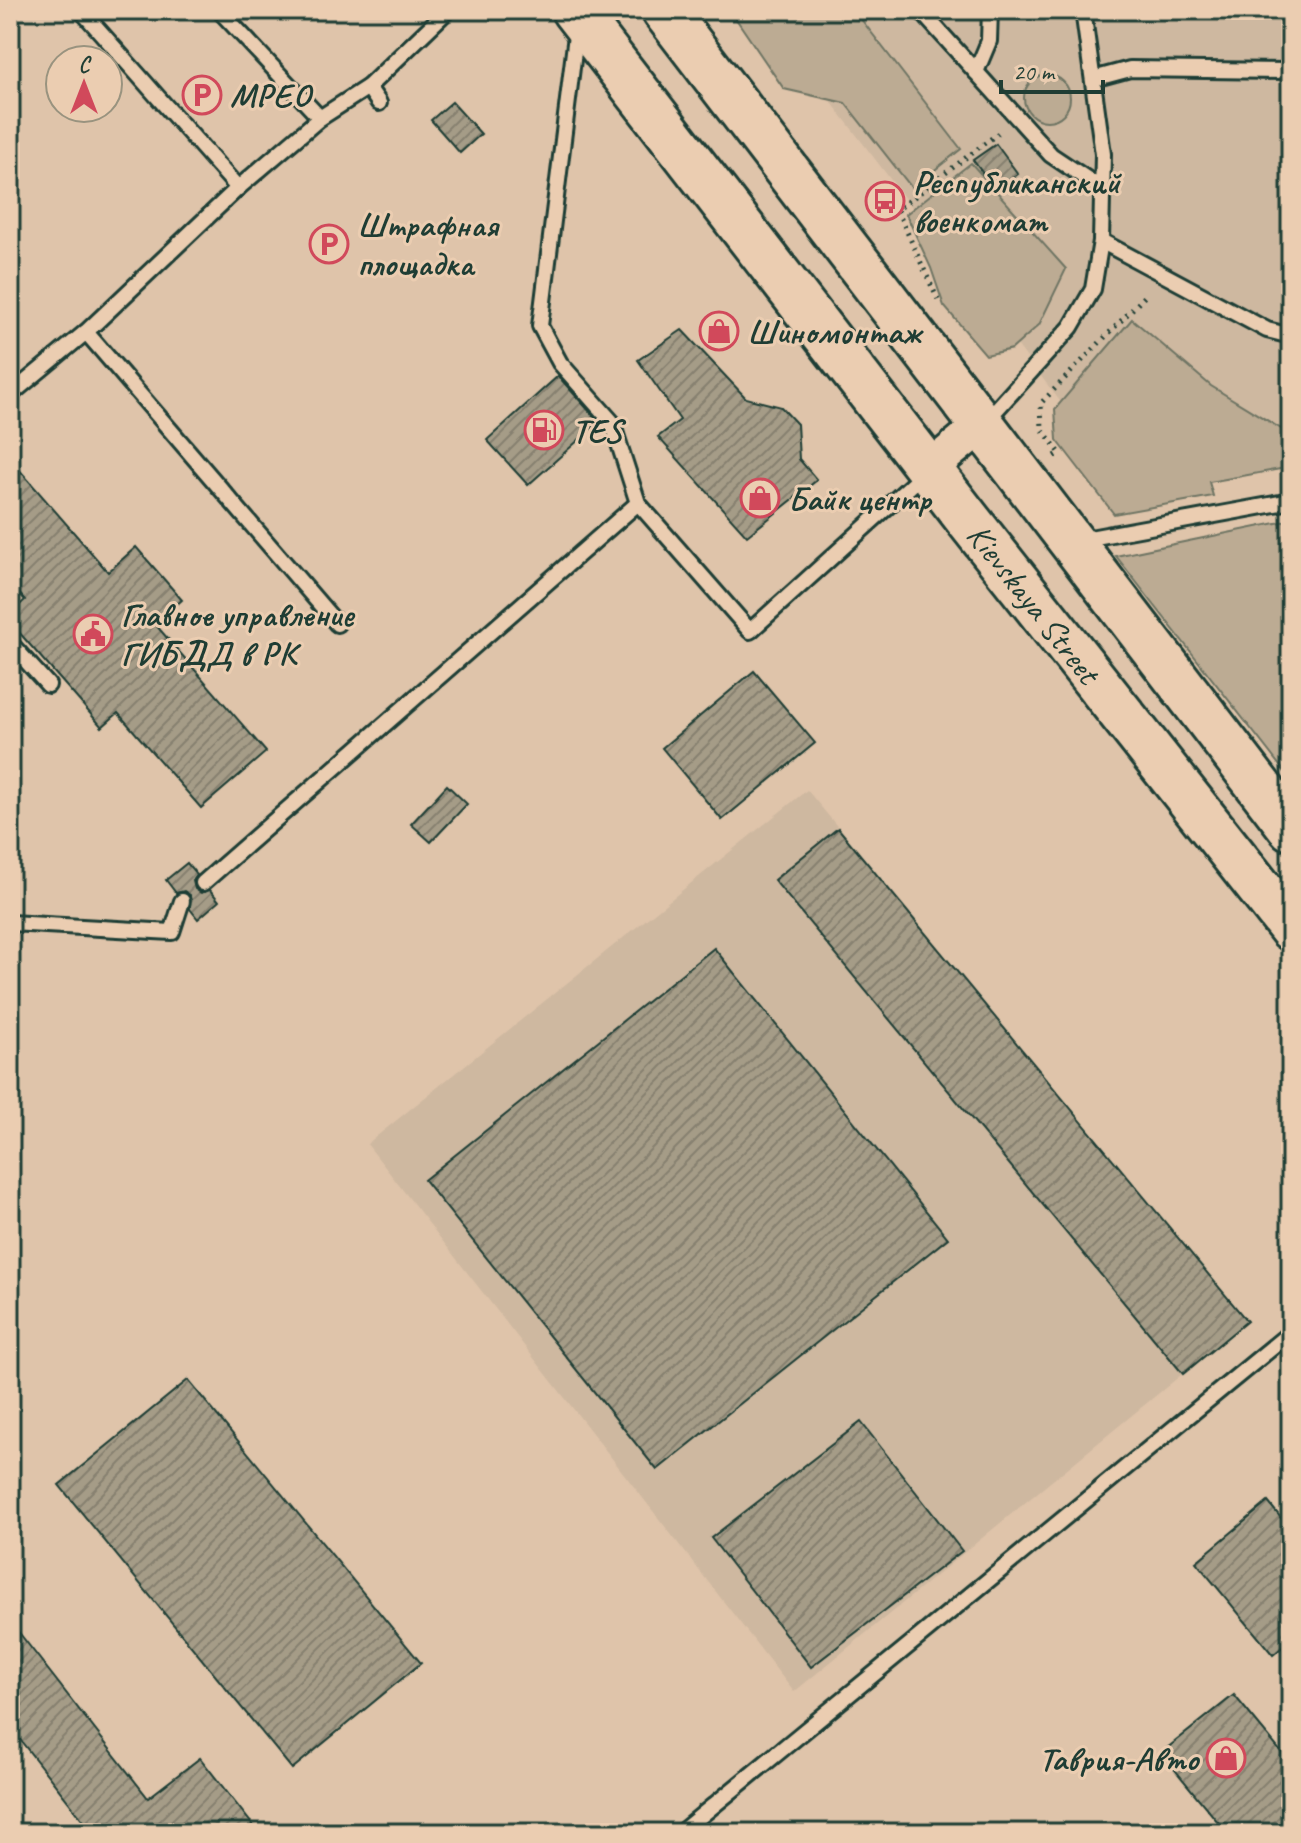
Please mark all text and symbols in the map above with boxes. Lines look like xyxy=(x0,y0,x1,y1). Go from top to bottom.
north arrow xyxy=(44,44,124,124)
scale bar xyxy=(1001,44,1103,94)
text: С xyxy=(79,51,93,79)
text: 20 m xyxy=(1013,57,1056,87)
parking icon: МРЕО xyxy=(181,74,223,116)
place label: МРЕО xyxy=(230,74,314,117)
place label: Республиканский военкомат xyxy=(913,160,1123,242)
bus stop icon: Республиканский военкомат xyxy=(864,180,906,222)
place label: Штрафная площадка xyxy=(357,203,501,285)
parking icon: Штрафная площадка xyxy=(308,223,350,265)
shop icon: Шиномонтаж xyxy=(698,310,740,352)
place label: Шиномонтаж xyxy=(747,310,924,353)
fuel station icon: TES xyxy=(523,409,565,451)
place label: TES xyxy=(572,409,627,452)
shop icon: Байк центр xyxy=(739,477,781,519)
place label: Байк центр xyxy=(788,477,933,520)
street label: Kievskaya Street xyxy=(958,515,1112,695)
place label: Главное управление ГИБДД в РК xyxy=(121,593,355,675)
public building icon: Главное управление ГИБДД в РК xyxy=(72,613,114,655)
place label: Таврия-Авто xyxy=(1039,1737,1201,1780)
shop icon: Таврия-Авто xyxy=(1205,1737,1247,1779)

